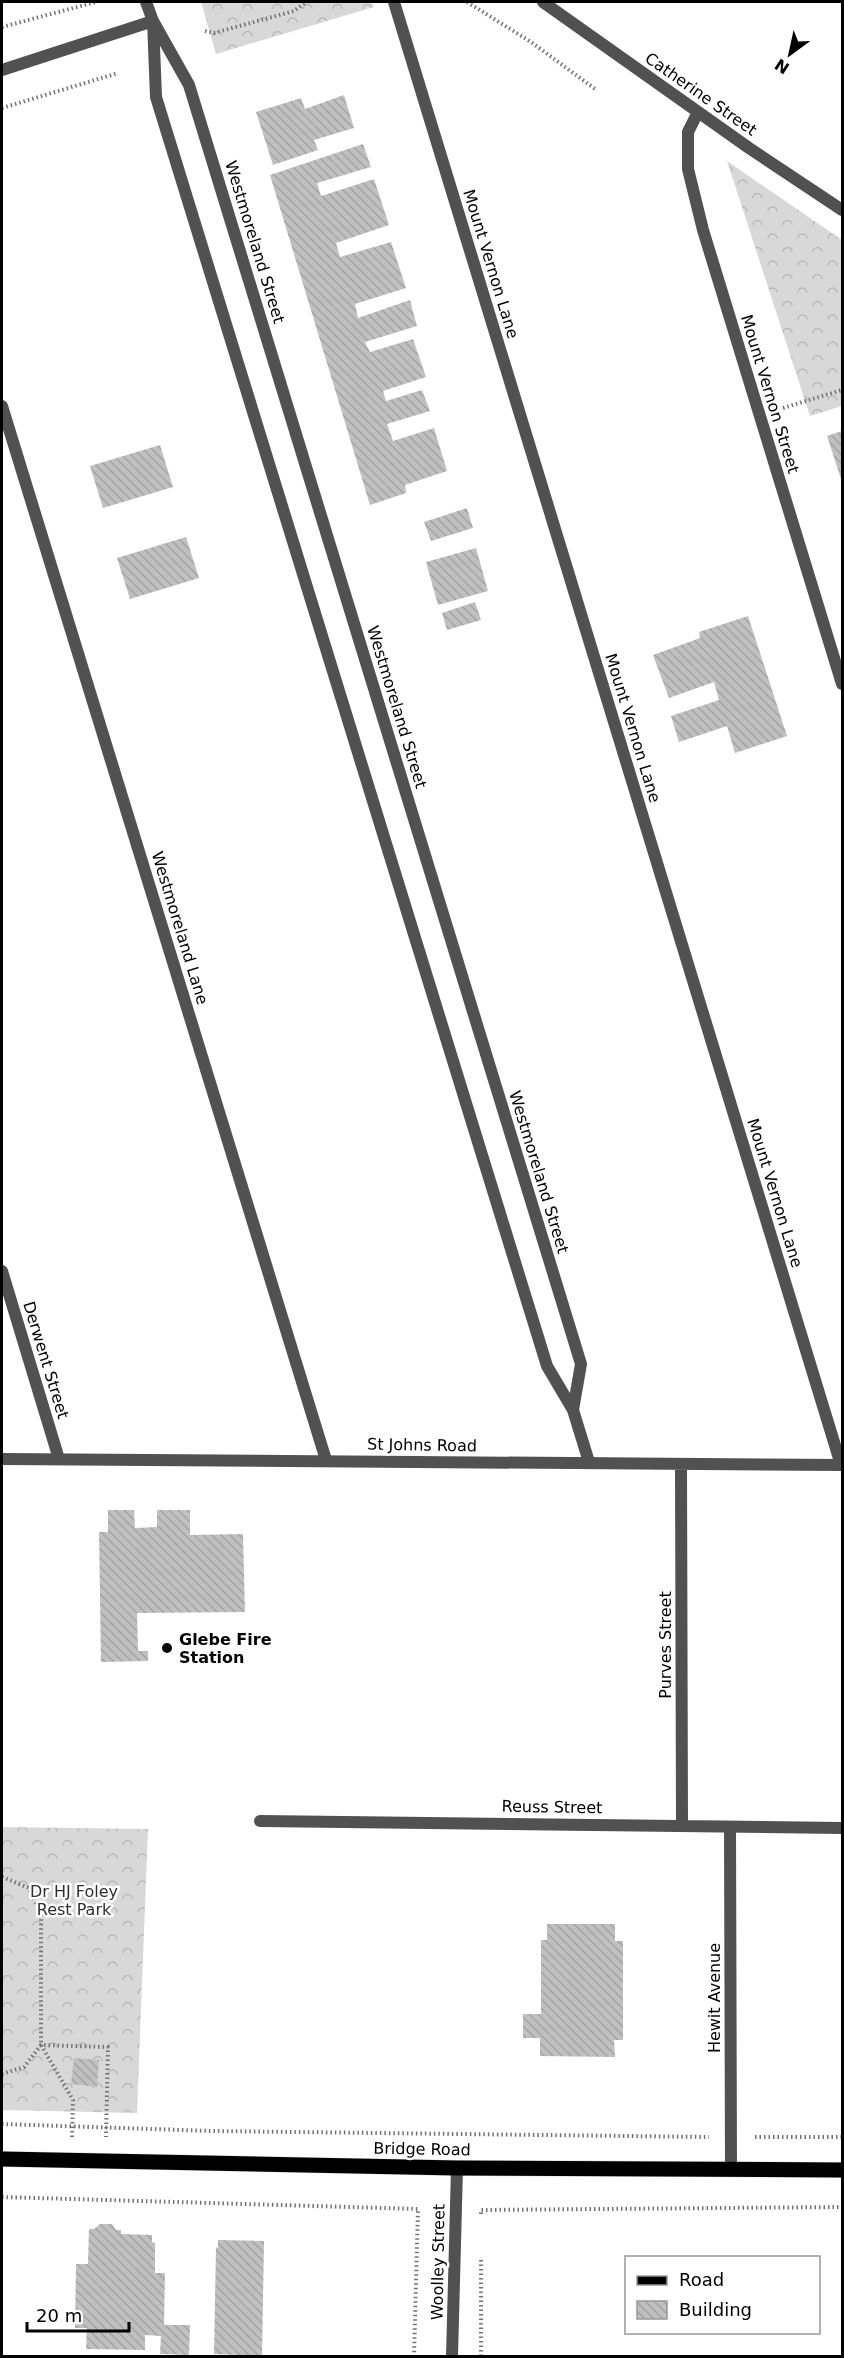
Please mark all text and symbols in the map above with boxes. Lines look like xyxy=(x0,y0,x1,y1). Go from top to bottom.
north arrow xyxy=(760,24,820,84)
street label: Catherine Street xyxy=(642,48,760,140)
text: N xyxy=(771,55,793,78)
street label: Westmoreland Street xyxy=(221,158,289,326)
street label: Mount Vernon Lane xyxy=(459,187,523,341)
street label: Mount Vernon Street xyxy=(737,312,803,476)
street label: Westmoreland Street xyxy=(363,623,431,791)
street label: Mount Vernon Lane xyxy=(601,651,665,805)
street label: Westmoreland Lane xyxy=(148,849,212,1007)
street label: Westmoreland Street xyxy=(505,1088,573,1256)
street label: Mount Vernon Lane xyxy=(743,1116,807,1270)
street label: Derwent Street xyxy=(19,1299,73,1421)
street label: St Johns Road xyxy=(367,1435,477,1455)
street label: Purves Street xyxy=(656,1591,675,1699)
place label: Glebe Fire Station xyxy=(179,1630,272,1667)
marker: Glebe Fire Station xyxy=(160,1641,174,1655)
street label: Reuss Street xyxy=(501,1797,603,1817)
park label: Dr HJ Foley Rest Park xyxy=(30,1882,118,1919)
street label: Hewit Avenue xyxy=(705,1943,724,2053)
street label: Bridge Road xyxy=(373,2139,471,2159)
street label: Woolley Street xyxy=(427,2204,449,2320)
legend xyxy=(625,2256,820,2334)
text: Road xyxy=(679,2269,724,2290)
scale bar xyxy=(27,2295,129,2333)
text: Building xyxy=(679,2299,752,2320)
text: 20 m xyxy=(36,2305,82,2326)

